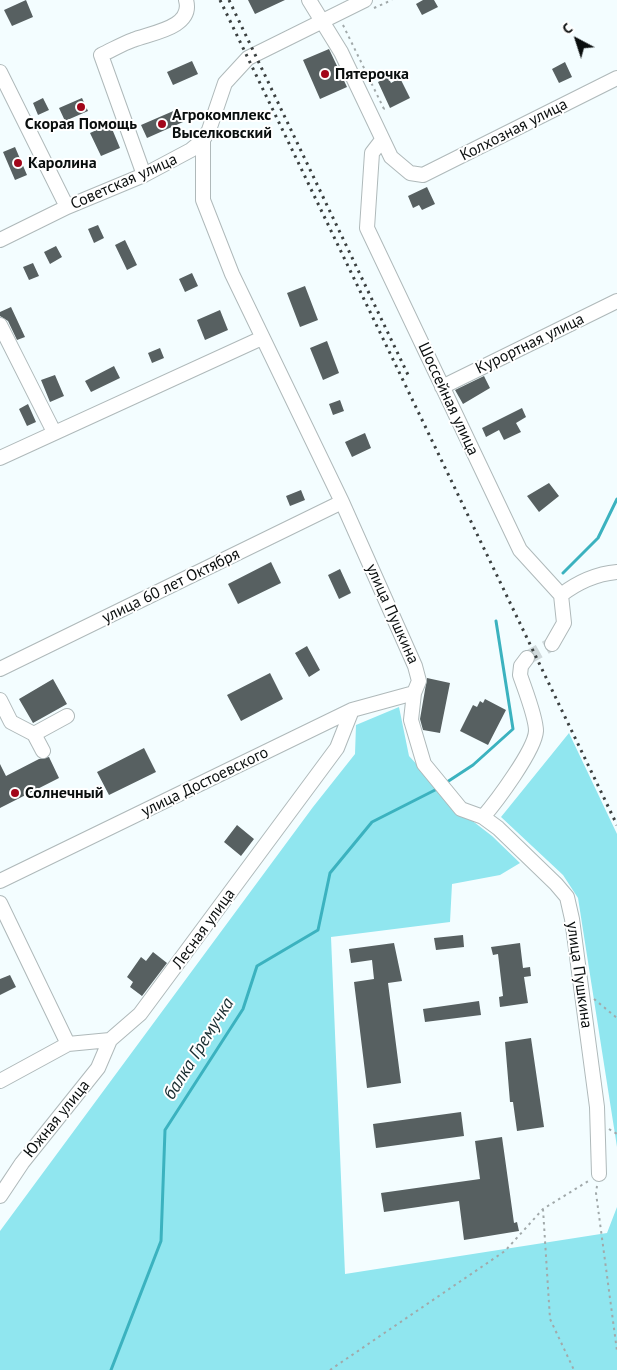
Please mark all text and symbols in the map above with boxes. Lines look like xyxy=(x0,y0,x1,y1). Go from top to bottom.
north arrow xyxy=(552,15,602,65)
text: С xyxy=(559,19,576,38)
place label: Пятерочка xyxy=(335,64,409,84)
marker: Пятерочка xyxy=(319,68,331,80)
street label: Колхозная улица xyxy=(457,95,571,165)
marker: Скорая Помощь xyxy=(75,101,87,113)
place label: Агрокомплекс Выселковский xyxy=(172,105,272,143)
place label: Скорая Помощь xyxy=(25,114,137,134)
marker: Агрокомплекс Выселковский xyxy=(156,118,168,130)
street label: Советская улица xyxy=(68,150,180,214)
place label: Каролина xyxy=(28,153,97,173)
marker: Каролина xyxy=(12,157,24,169)
street label: Курортная улица xyxy=(473,309,587,379)
street label: Шоссейная улица xyxy=(413,340,483,458)
street label: улица 60 лет Октября xyxy=(99,544,243,628)
street label: улица Пушкина xyxy=(361,561,423,667)
street label: улица Достоевского xyxy=(138,743,272,821)
place label: Солнечный xyxy=(25,783,104,803)
marker: Солнечный xyxy=(9,787,21,799)
street label: Лесная улица xyxy=(169,885,239,973)
street label: улица Пушкина xyxy=(562,920,596,1030)
water label: балка Гремучка xyxy=(159,994,239,1104)
street label: Южная улица xyxy=(20,1076,94,1162)

